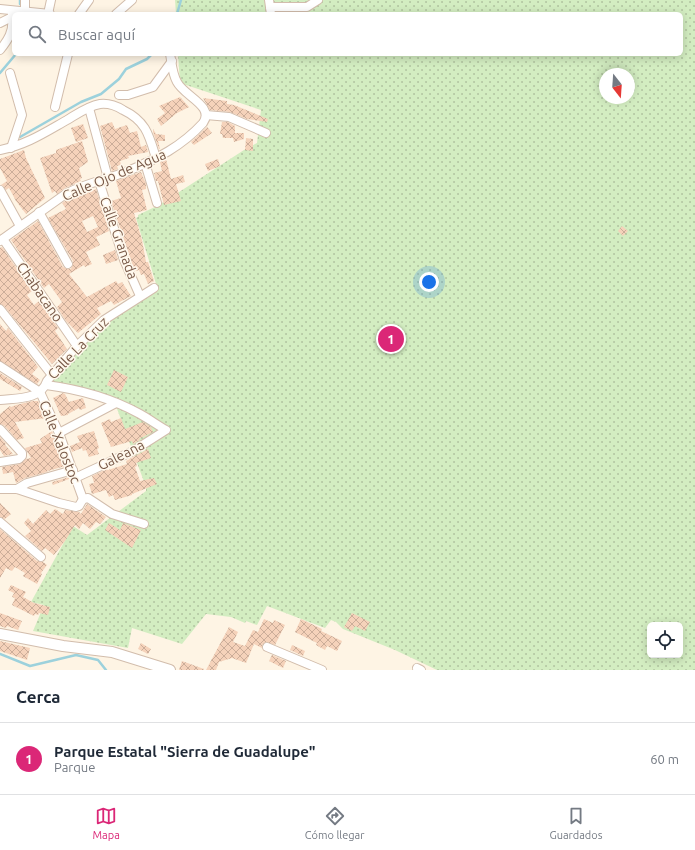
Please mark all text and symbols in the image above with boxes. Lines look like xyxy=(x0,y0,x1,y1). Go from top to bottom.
search box xyxy=(12,12,683,56)
icon: search xyxy=(26,23,48,45)
text: Buscar aquí xyxy=(58,26,135,43)
north arrow xyxy=(599,68,635,104)
street label: Calle Ojo de Agua xyxy=(60,146,168,204)
street label: Calle Granada xyxy=(97,195,141,281)
street label: Chabacano xyxy=(14,259,66,325)
your location xyxy=(419,272,439,292)
street label: Calle La Cruz xyxy=(44,314,112,382)
pin: 1 xyxy=(378,324,404,354)
street label: Calle Xalostoc xyxy=(36,398,84,486)
street label: Galeana xyxy=(95,436,147,474)
map controls xyxy=(647,622,683,658)
button: locate xyxy=(647,622,683,658)
text: Cerca xyxy=(16,687,61,706)
text: Parque Estatal "Sierra de Guadalupe" xyxy=(54,743,315,760)
text: 1 xyxy=(25,752,33,766)
text: 60 m xyxy=(650,752,679,766)
text: Parque xyxy=(54,760,95,774)
tab: Mapa xyxy=(92,805,120,841)
tab: Cómo llegar xyxy=(305,805,364,841)
tab: Guardados xyxy=(549,805,603,841)

